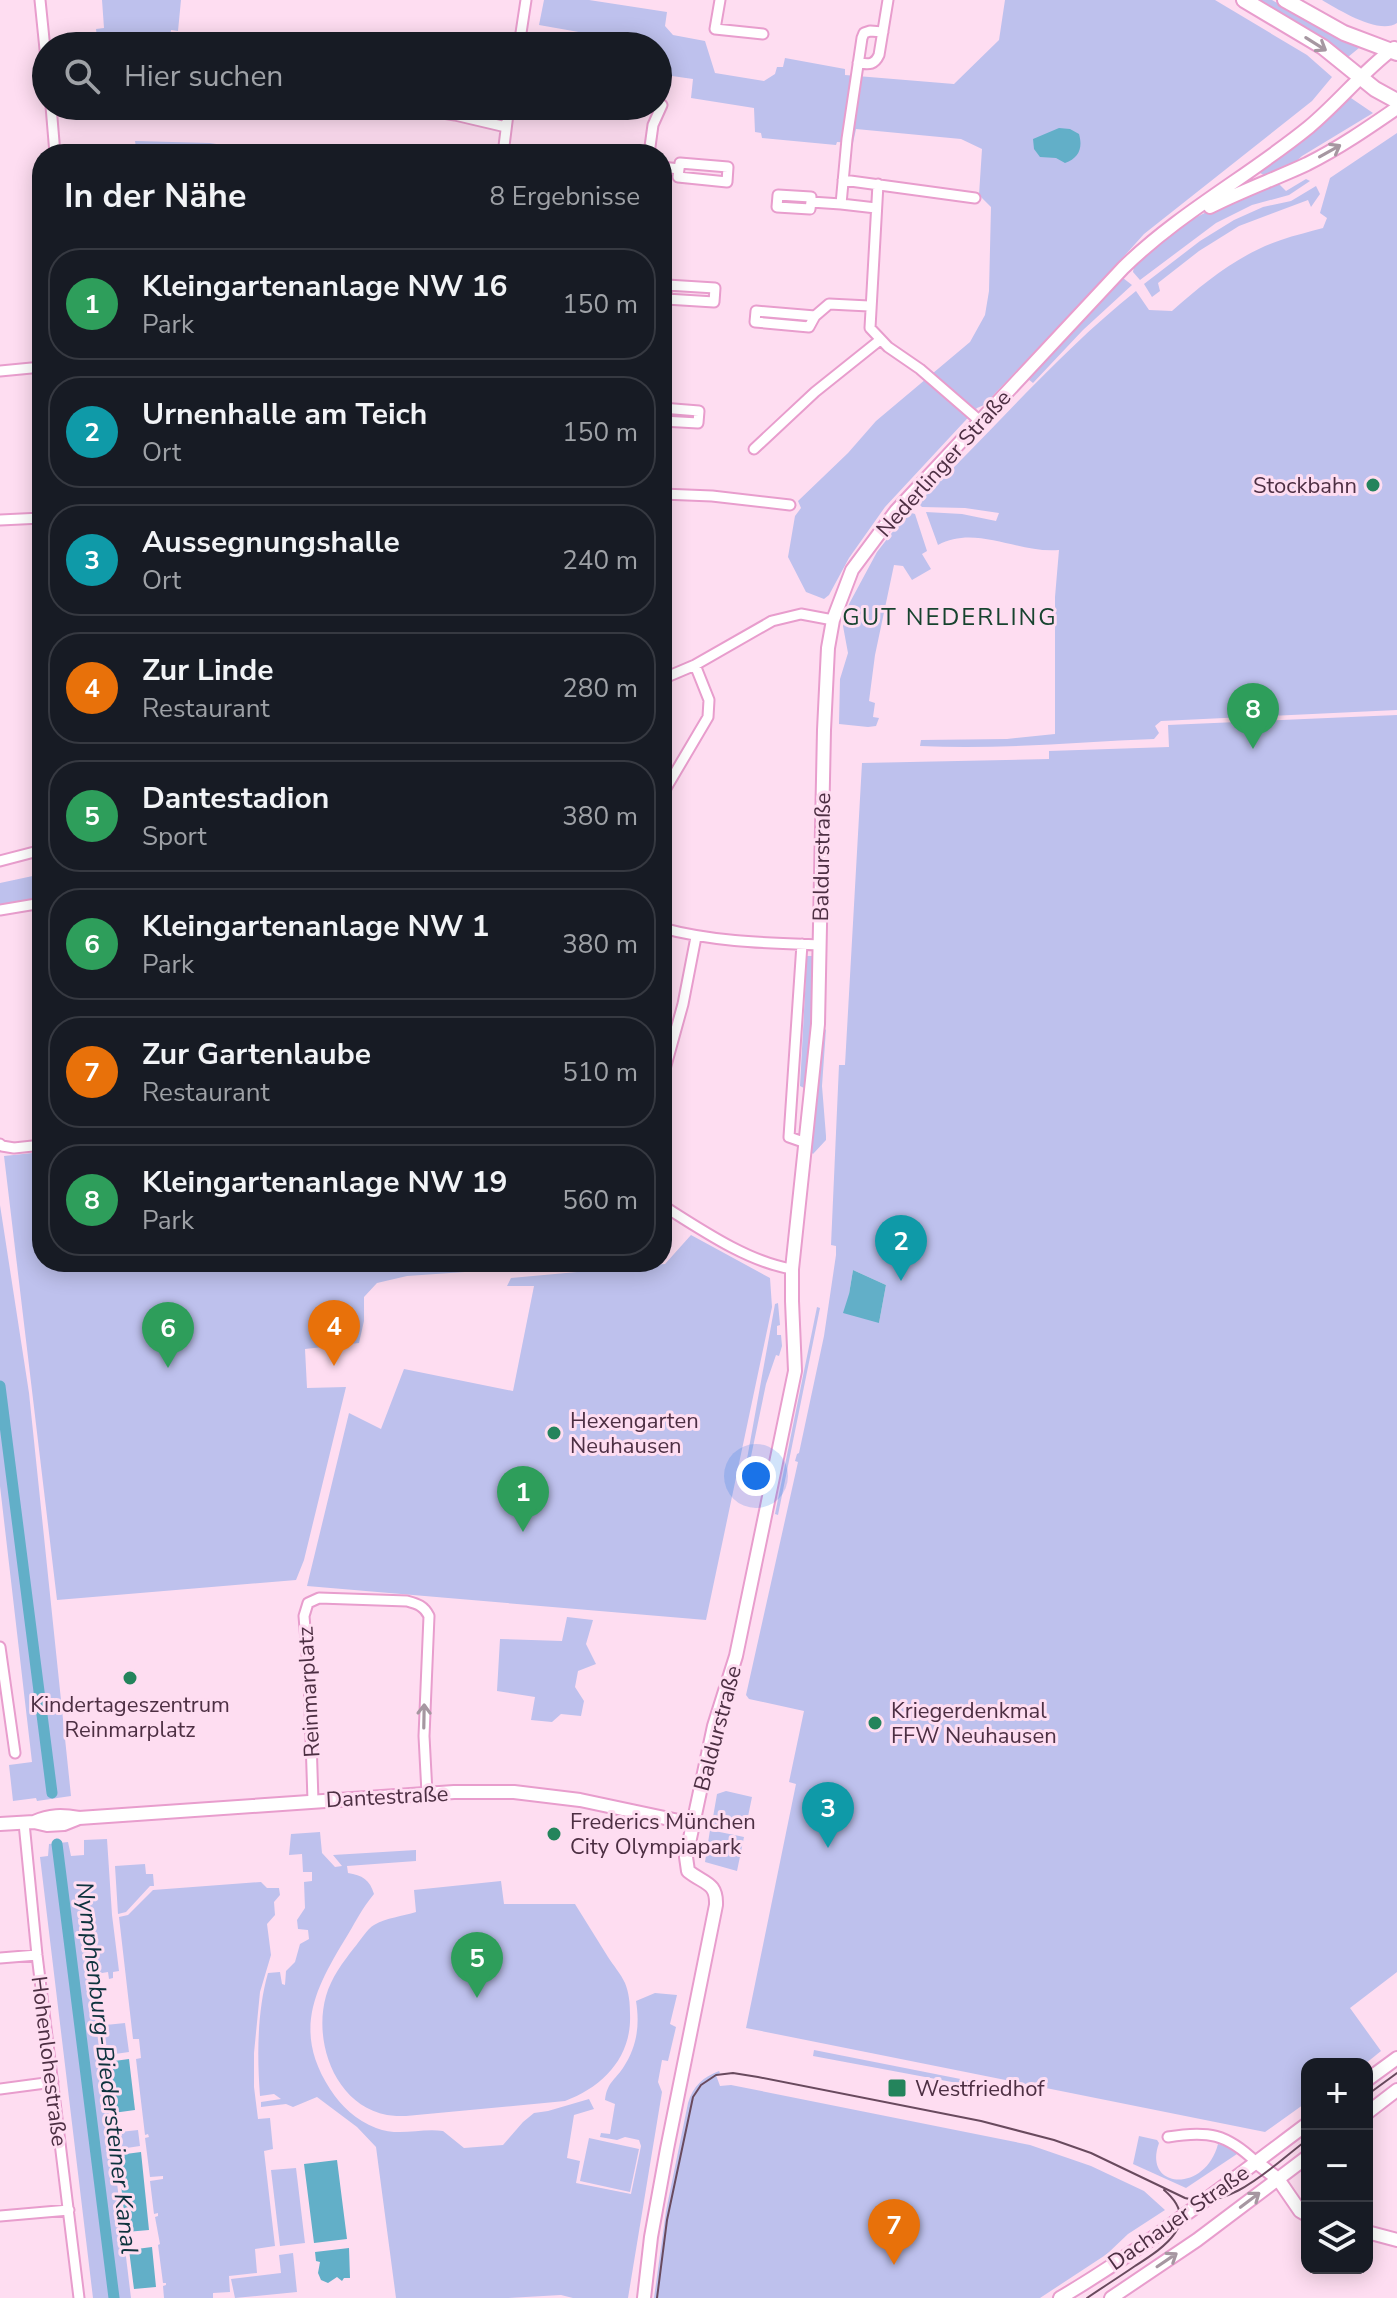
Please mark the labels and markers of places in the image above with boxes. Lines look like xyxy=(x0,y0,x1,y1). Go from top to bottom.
place label: Stockbahn xyxy=(1253,471,1357,501)
marker: Stockbahn xyxy=(1364,476,1382,494)
pin: 8 xyxy=(1227,683,1279,749)
pin: 2 xyxy=(875,1215,927,1281)
pin: 4 xyxy=(308,1300,360,1366)
pin: 6 xyxy=(142,1302,194,1368)
place label: Hexengarten Neuhausen xyxy=(570,1406,699,1461)
marker: Hexengarten Neuhausen xyxy=(545,1424,563,1442)
pin: 1 xyxy=(497,1466,549,1532)
marker: Kindertageszentrum Reinmarplatz xyxy=(121,1669,139,1687)
place label: Kindertageszentrum Reinmarplatz xyxy=(30,1690,230,1745)
place label: Kriegerdenkmal FFW Neuhausen xyxy=(891,1696,1057,1751)
marker: Kriegerdenkmal FFW Neuhausen xyxy=(866,1714,884,1732)
pin: 3 xyxy=(802,1782,854,1848)
place label: Frederics München City Olympiapark xyxy=(570,1807,756,1862)
marker: Frederics München City Olympiapark xyxy=(545,1825,563,1843)
pin: 5 xyxy=(451,1932,503,1998)
place label: Westfriedhof xyxy=(915,2074,1045,2104)
marker: Westfriedhof xyxy=(886,2077,908,2099)
pin: 7 xyxy=(868,2199,920,2265)

